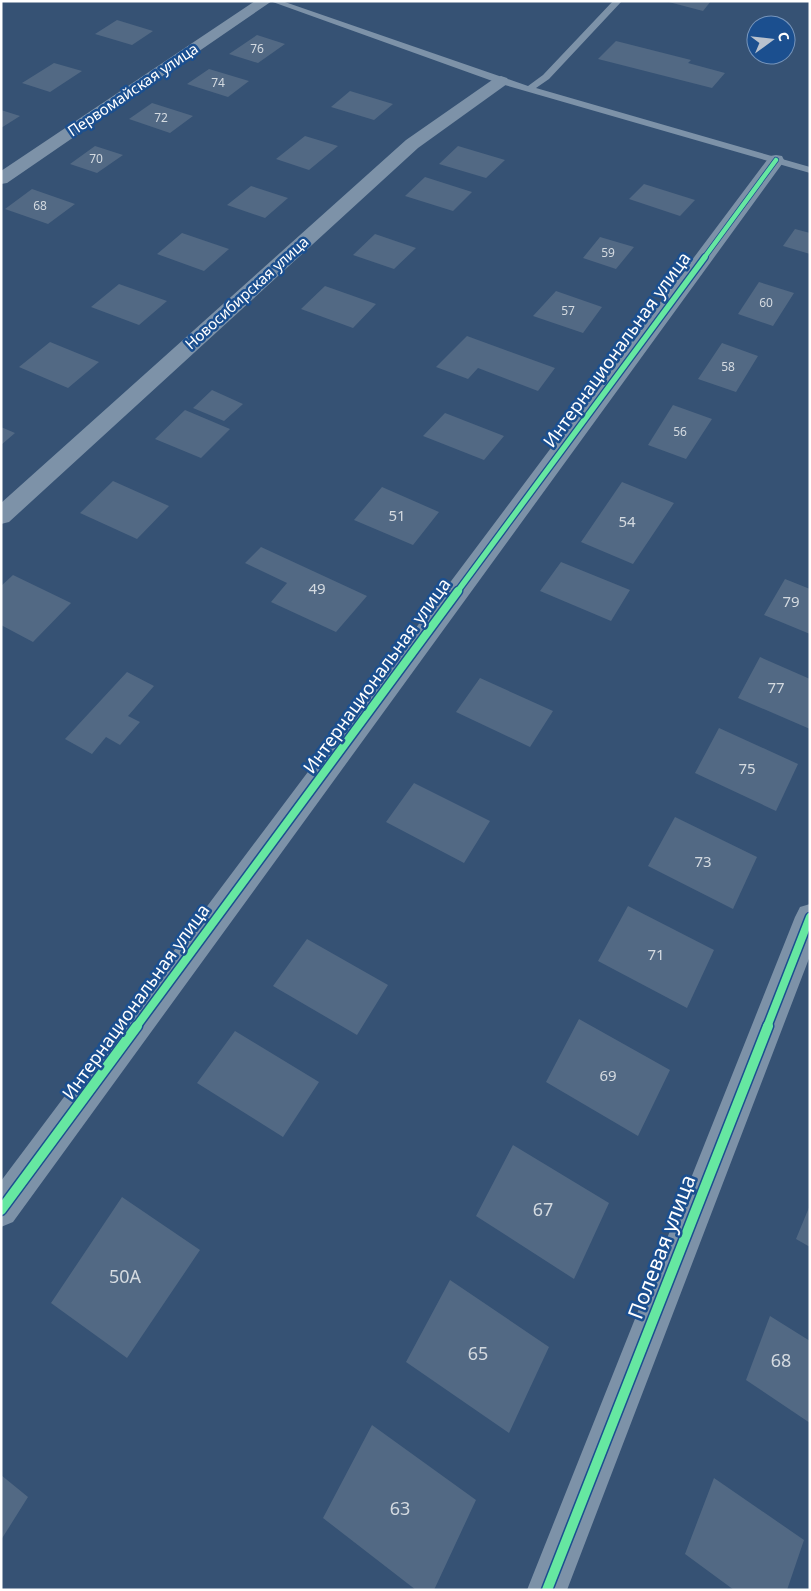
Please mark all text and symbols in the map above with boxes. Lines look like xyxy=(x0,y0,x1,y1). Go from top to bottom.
north arrow xyxy=(746,15,796,65)
text: С xyxy=(774,30,794,43)
street label: Первомайская улица xyxy=(63,38,202,140)
house number: 76 xyxy=(250,40,264,57)
house number: 74 xyxy=(211,74,225,91)
house number: 72 xyxy=(154,109,168,126)
house number: 70 xyxy=(89,150,103,167)
house number: 68 xyxy=(33,197,47,214)
street label: Новосибирская улица xyxy=(180,231,312,353)
house number: 59 xyxy=(601,244,615,261)
street label: Интернациональная улица xyxy=(537,247,695,452)
house number: 60 xyxy=(759,294,773,311)
house number: 57 xyxy=(561,302,575,319)
house number: 58 xyxy=(721,358,735,375)
house number: 56 xyxy=(673,423,687,440)
house number: 51 xyxy=(388,505,406,525)
house number: 54 xyxy=(618,511,636,531)
street label: Интернациональная улица xyxy=(297,573,455,778)
house number: 49 xyxy=(308,578,326,598)
house number: 79 xyxy=(782,591,800,611)
house number: 77 xyxy=(767,677,785,697)
house number: 75 xyxy=(738,758,756,778)
house number: 73 xyxy=(694,851,712,871)
street label: Интернациональная улица xyxy=(56,899,214,1104)
house number: 71 xyxy=(647,944,665,964)
house number: 69 xyxy=(599,1065,617,1085)
street label: Полевая улица xyxy=(621,1170,701,1323)
house number: 67 xyxy=(533,1197,553,1221)
house number: 50А xyxy=(109,1264,142,1288)
house number: 65 xyxy=(468,1341,488,1365)
house number: 68 xyxy=(771,1348,791,1372)
house number: 63 xyxy=(390,1496,410,1520)

